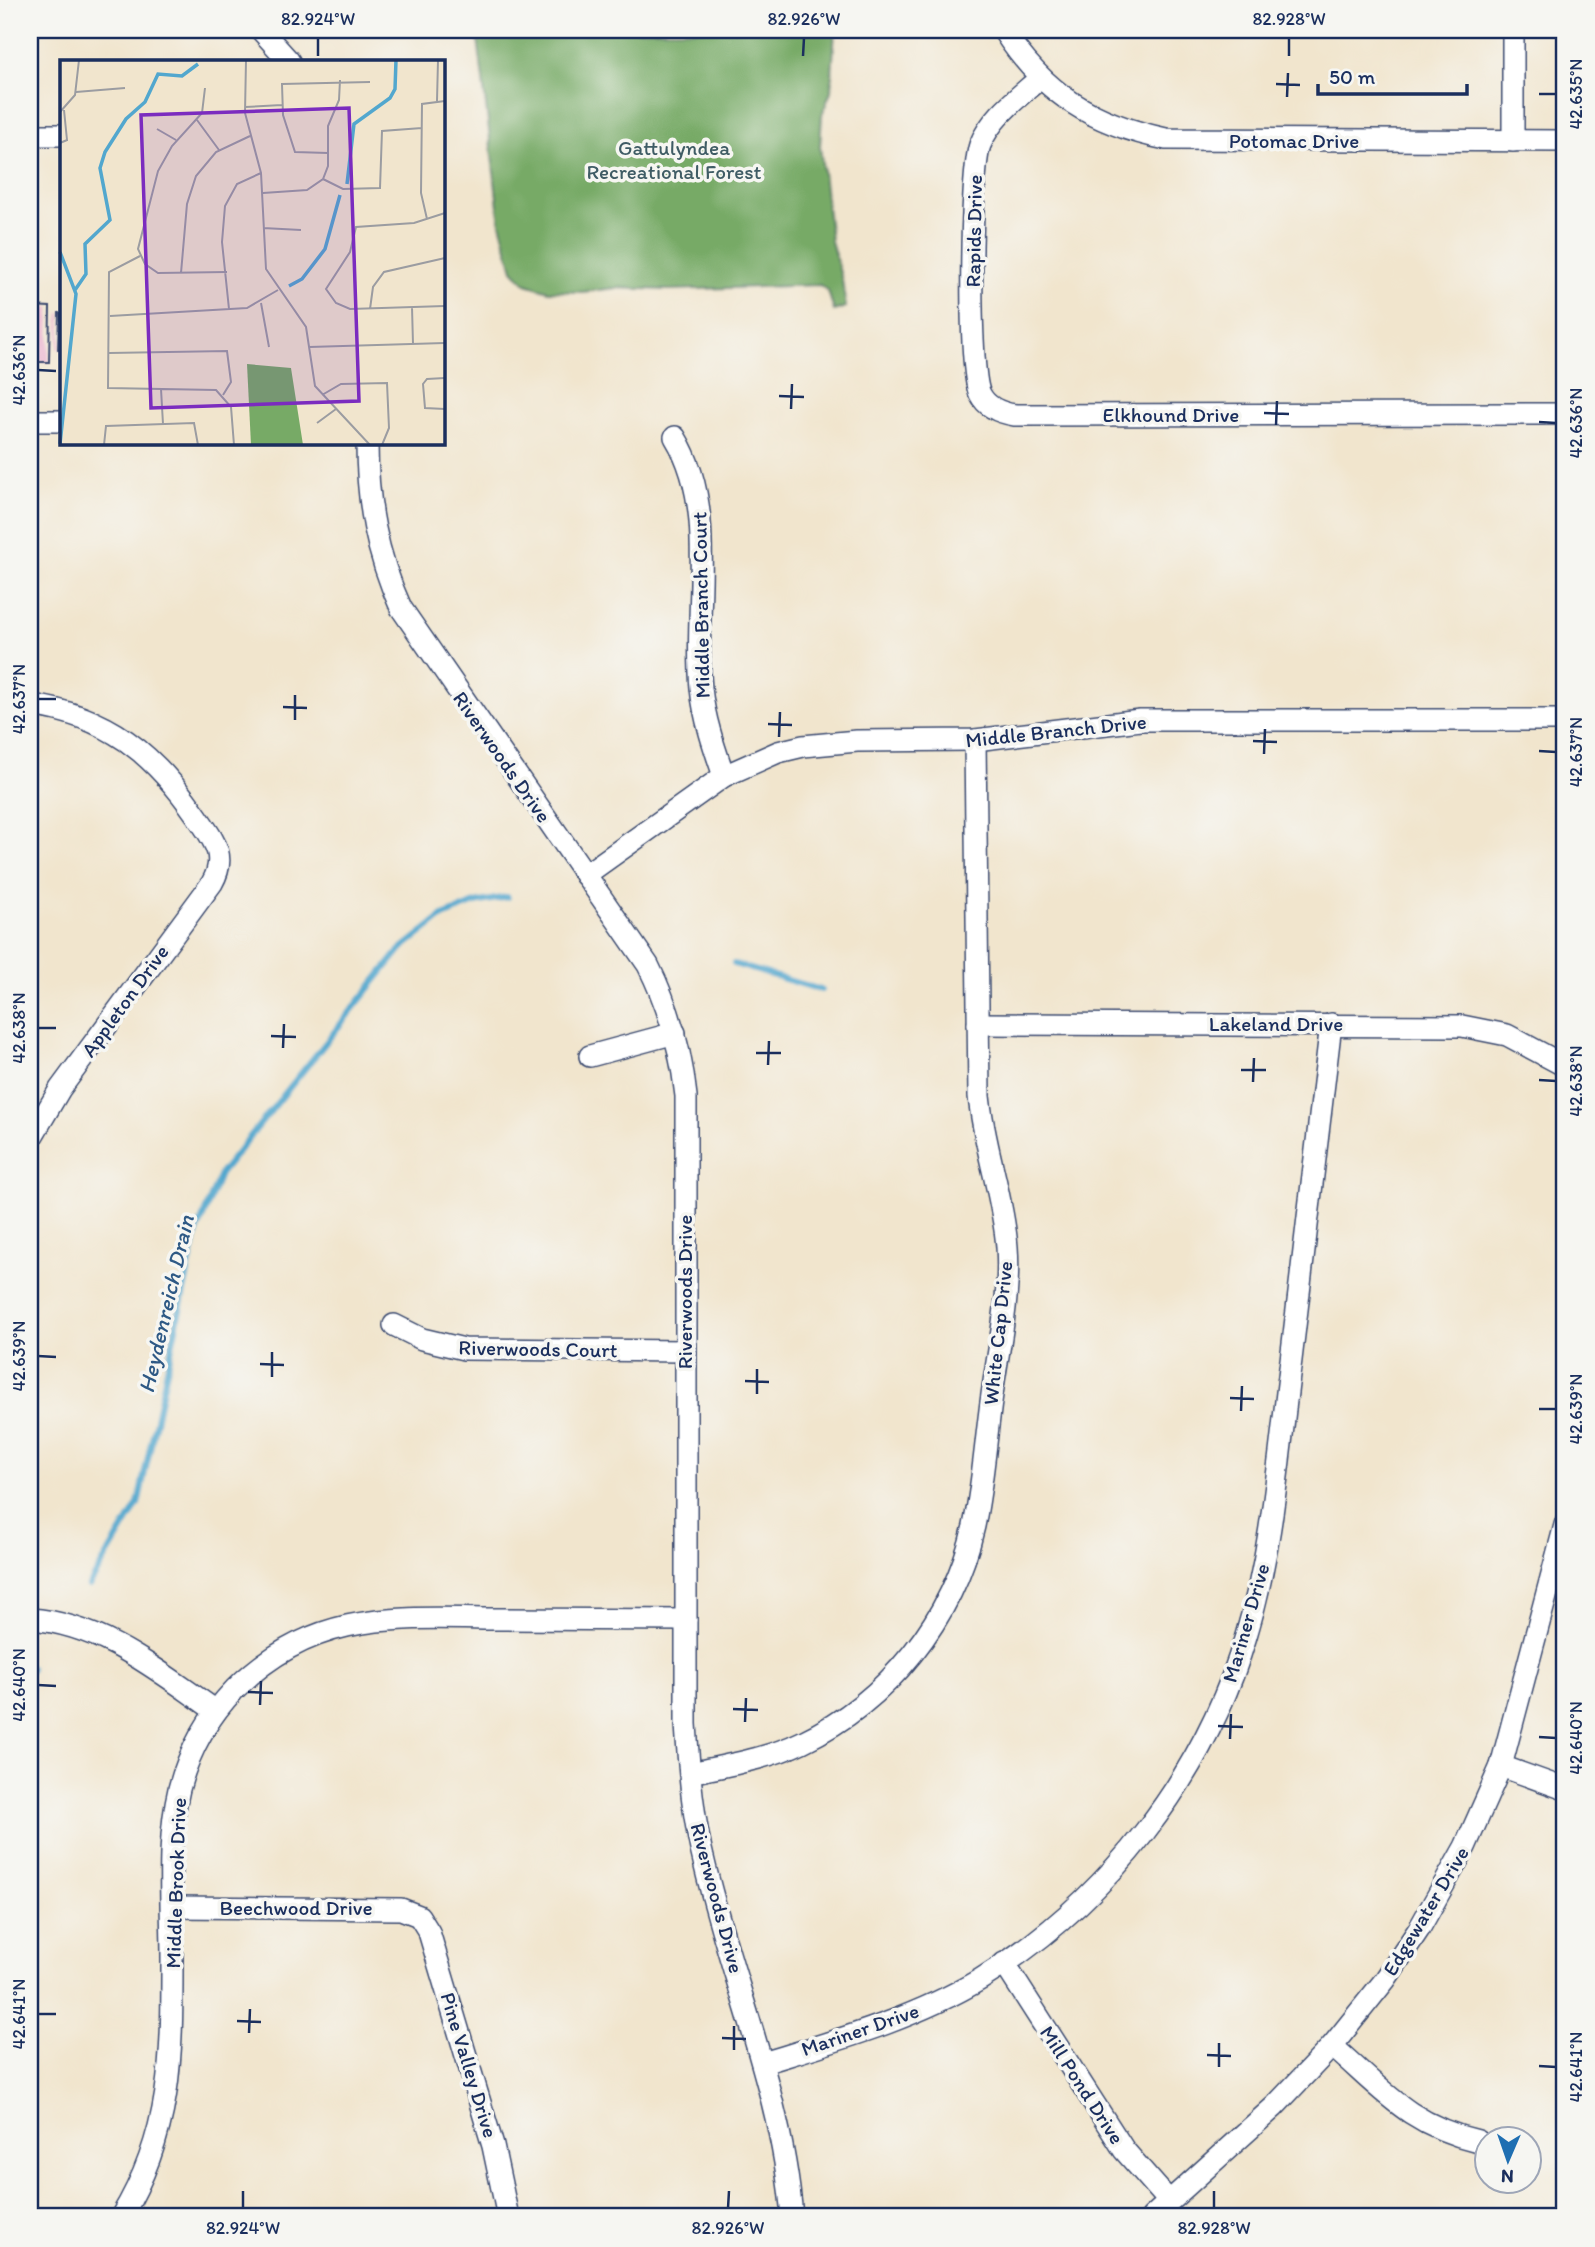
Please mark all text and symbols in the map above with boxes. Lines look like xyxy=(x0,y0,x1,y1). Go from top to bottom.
text: 82.924°W xyxy=(281,8,355,30)
text: 82.926°W xyxy=(768,8,840,30)
text: 82.928°W xyxy=(1252,8,1326,30)
scale bar xyxy=(1318,52,1467,96)
text: 42.635°N xyxy=(1565,59,1587,129)
inset map xyxy=(60,60,444,444)
text: 50 m xyxy=(1329,64,1376,89)
street label: Potomac Drive xyxy=(1229,128,1359,153)
park label: Gattulyndea Recreational Forest xyxy=(587,135,762,184)
street label: Rapids Drive xyxy=(960,174,987,288)
text: 42.636°N xyxy=(8,334,30,406)
text: 42.636°N xyxy=(1565,387,1587,459)
street label: Elkhound Drive xyxy=(1103,402,1239,427)
street label: Middle Branch Court xyxy=(686,511,715,699)
text: 42.637°N xyxy=(8,664,30,734)
street label: Riverwoods Drive xyxy=(448,686,557,827)
street label: Middle Branch Drive xyxy=(964,709,1148,752)
text: 42.637°N xyxy=(1565,717,1587,787)
street label: Appleton Drive xyxy=(75,940,174,1062)
text: 42.638°N xyxy=(8,992,30,1064)
street label: Lakeland Drive xyxy=(1209,1011,1343,1036)
text: 42.638°N xyxy=(1565,1045,1587,1117)
water label: Heydenreich Drain xyxy=(132,1212,200,1396)
street label: Riverwoods Drive xyxy=(672,1215,697,1369)
street label: White Cap Drive xyxy=(978,1260,1017,1406)
text: 42.639°N xyxy=(8,1321,30,1391)
street label: Riverwoods Court xyxy=(458,1335,618,1362)
text: 42.639°N xyxy=(1565,1374,1587,1444)
street label: Mariner Drive xyxy=(1217,1560,1274,1685)
text: 42.640°N xyxy=(8,1648,30,1722)
text: 42.640°N xyxy=(1565,1701,1587,1775)
street label: Middle Brook Drive xyxy=(160,1797,191,1969)
street label: Riverwoods Drive xyxy=(685,1820,750,1976)
street label: Edgewater Drive xyxy=(1377,1842,1474,1980)
street label: Beechwood Drive xyxy=(219,1895,373,1920)
text: 42.641°N xyxy=(8,1979,30,2049)
street label: Pine Valley Drive xyxy=(435,1989,503,2141)
street label: Mariner Drive xyxy=(798,1998,922,2061)
street label: Mill Pond Drive xyxy=(1035,2021,1130,2149)
text: 42.641°N xyxy=(1565,2032,1587,2102)
north arrow xyxy=(1472,2124,1542,2194)
text: N xyxy=(1501,2165,1514,2188)
text: 82.924°W xyxy=(206,2217,280,2239)
text: 82.926°W xyxy=(692,2217,764,2239)
text: 82.928°W xyxy=(1177,2217,1251,2239)

